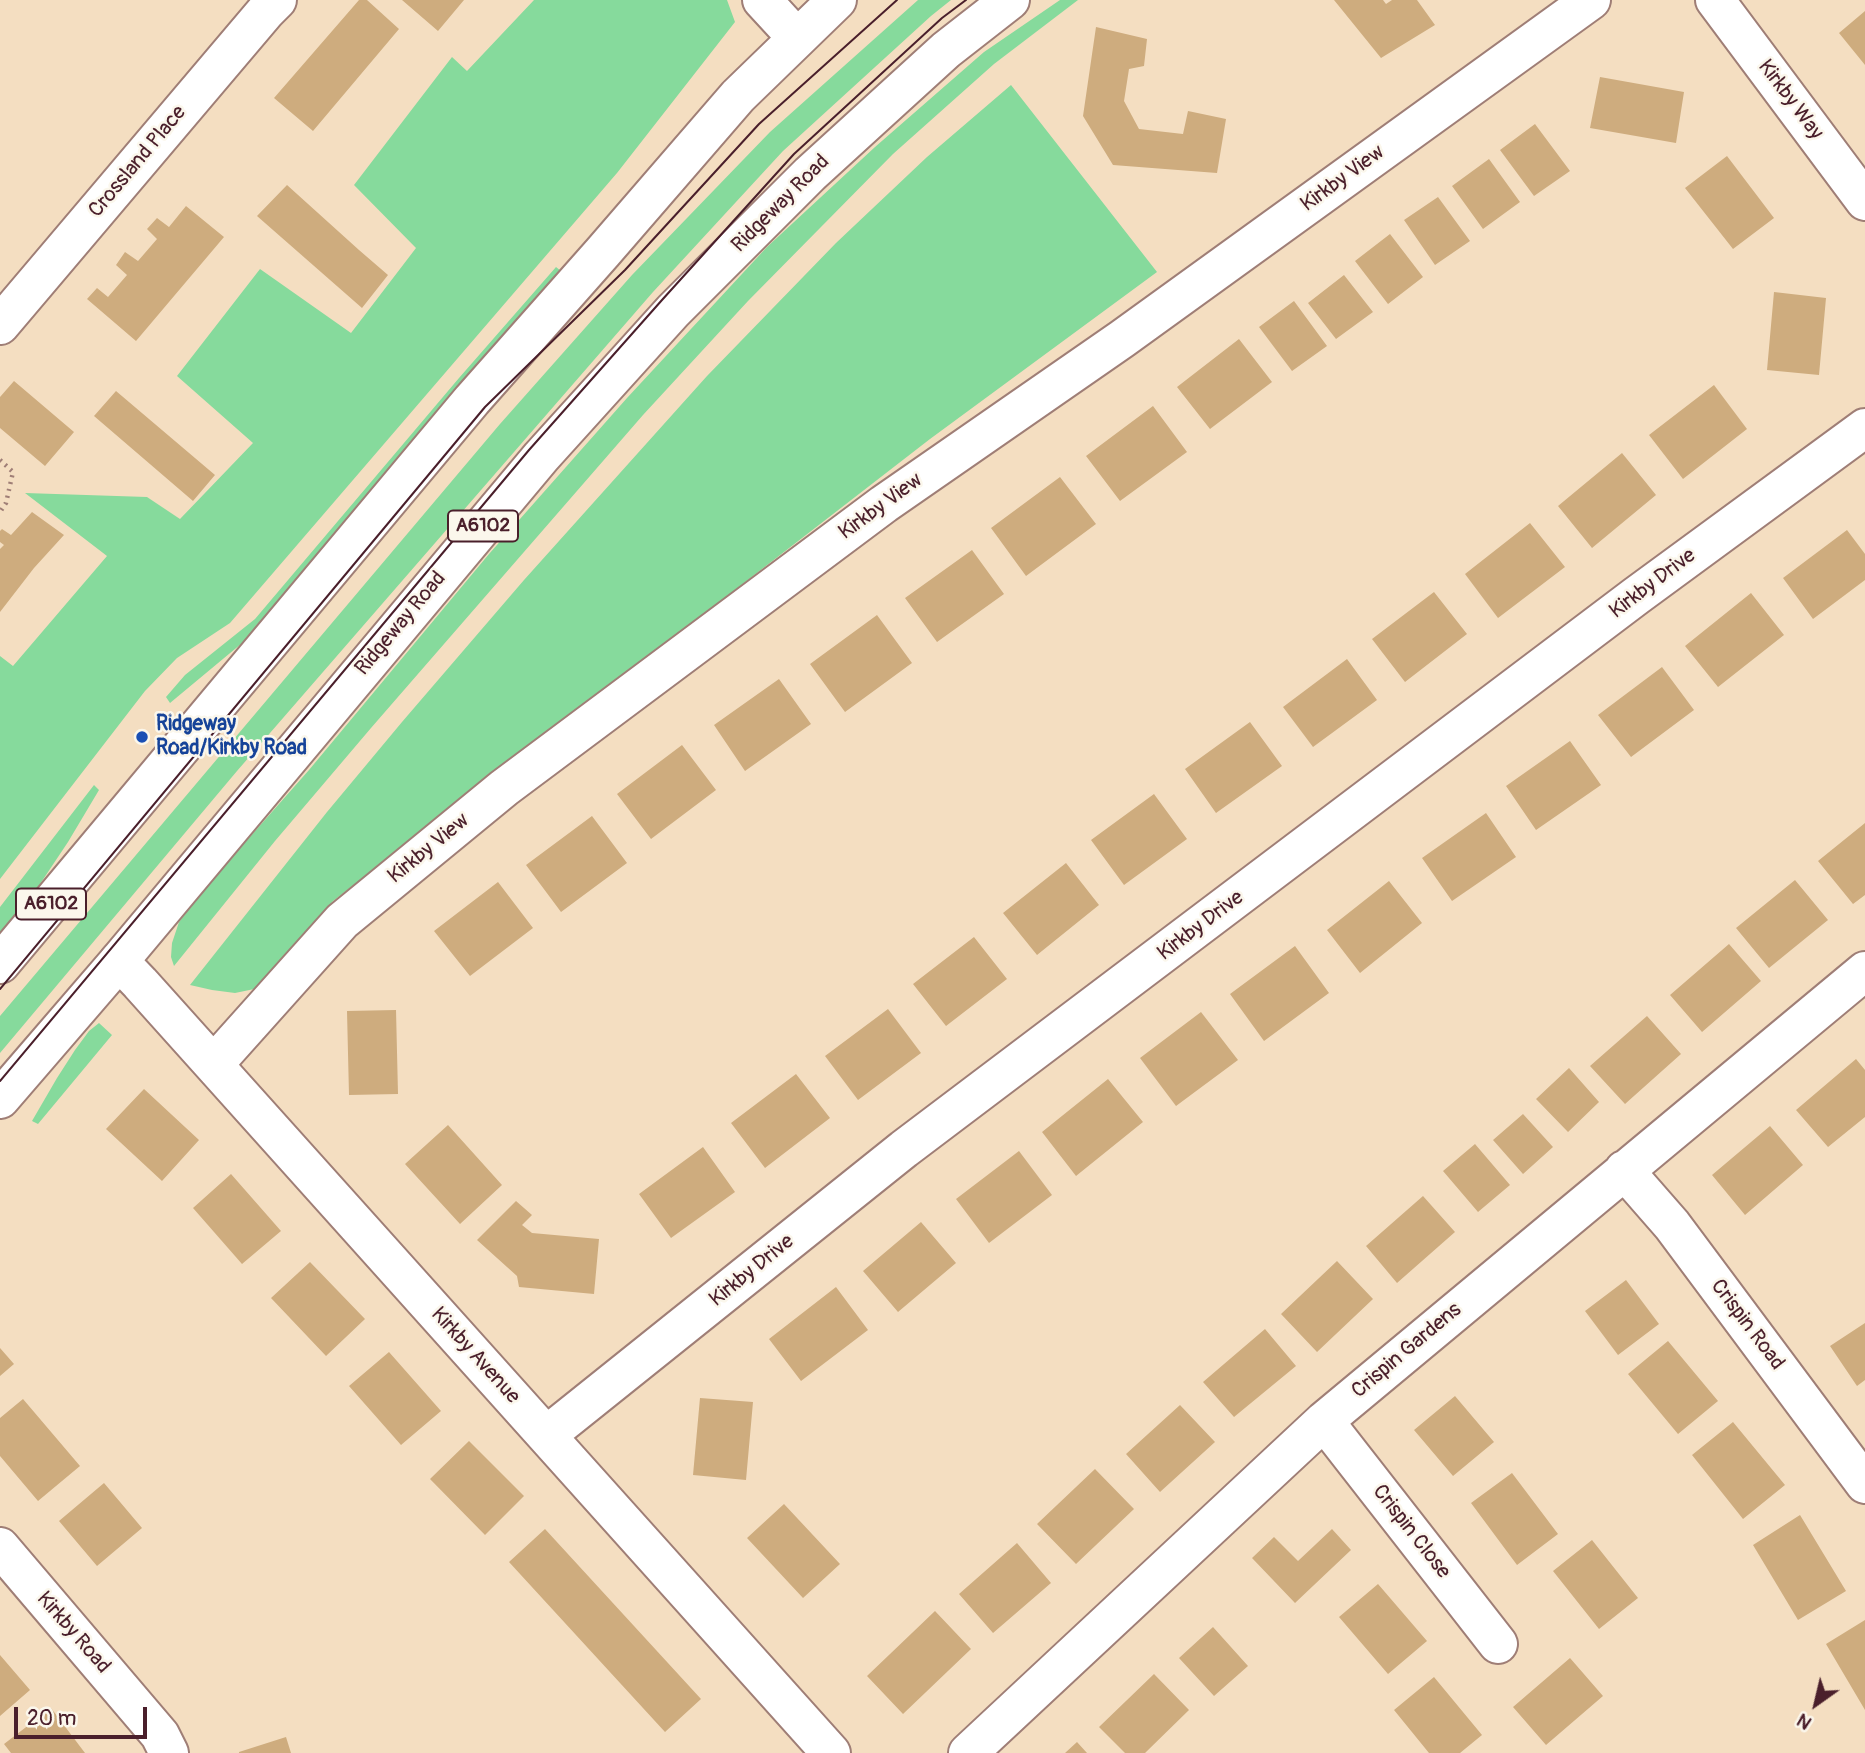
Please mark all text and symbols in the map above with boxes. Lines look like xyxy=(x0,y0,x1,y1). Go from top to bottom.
street label: Kirkby Way xyxy=(1752,55,1828,145)
street label: Crossland Place xyxy=(84,101,192,223)
street label: Kirkby View xyxy=(1296,140,1390,218)
street label: Ridgeway Road xyxy=(727,150,835,258)
street label: Kirkby View xyxy=(834,468,928,546)
road number: A6102 xyxy=(448,510,518,541)
street label: Kirkby Drive xyxy=(1605,543,1701,625)
street label: Ridgeway Road xyxy=(350,567,452,681)
place label: Ridgeway Road/Kirkby Road xyxy=(156,712,307,762)
marker: Ridgeway Road/Kirkby Road xyxy=(134,729,150,745)
street label: Kirkby View xyxy=(383,809,475,889)
street label: Kirkby Drive xyxy=(1153,885,1249,967)
road number: A6102 xyxy=(16,888,86,920)
street label: Kirkby Drive xyxy=(705,1229,799,1313)
street label: Crispin Road xyxy=(1705,1275,1789,1375)
street label: Crispin Gardens xyxy=(1347,1298,1467,1404)
street label: Kirkby Avenue xyxy=(425,1303,525,1409)
street label: Crispin Close xyxy=(1366,1480,1456,1584)
street label: Kirkby Road xyxy=(31,1587,115,1679)
north arrow xyxy=(1781,1669,1851,1739)
scale bar xyxy=(18,1694,150,1738)
text: 20 m xyxy=(27,1705,76,1732)
text: N xyxy=(1792,1708,1816,1735)

